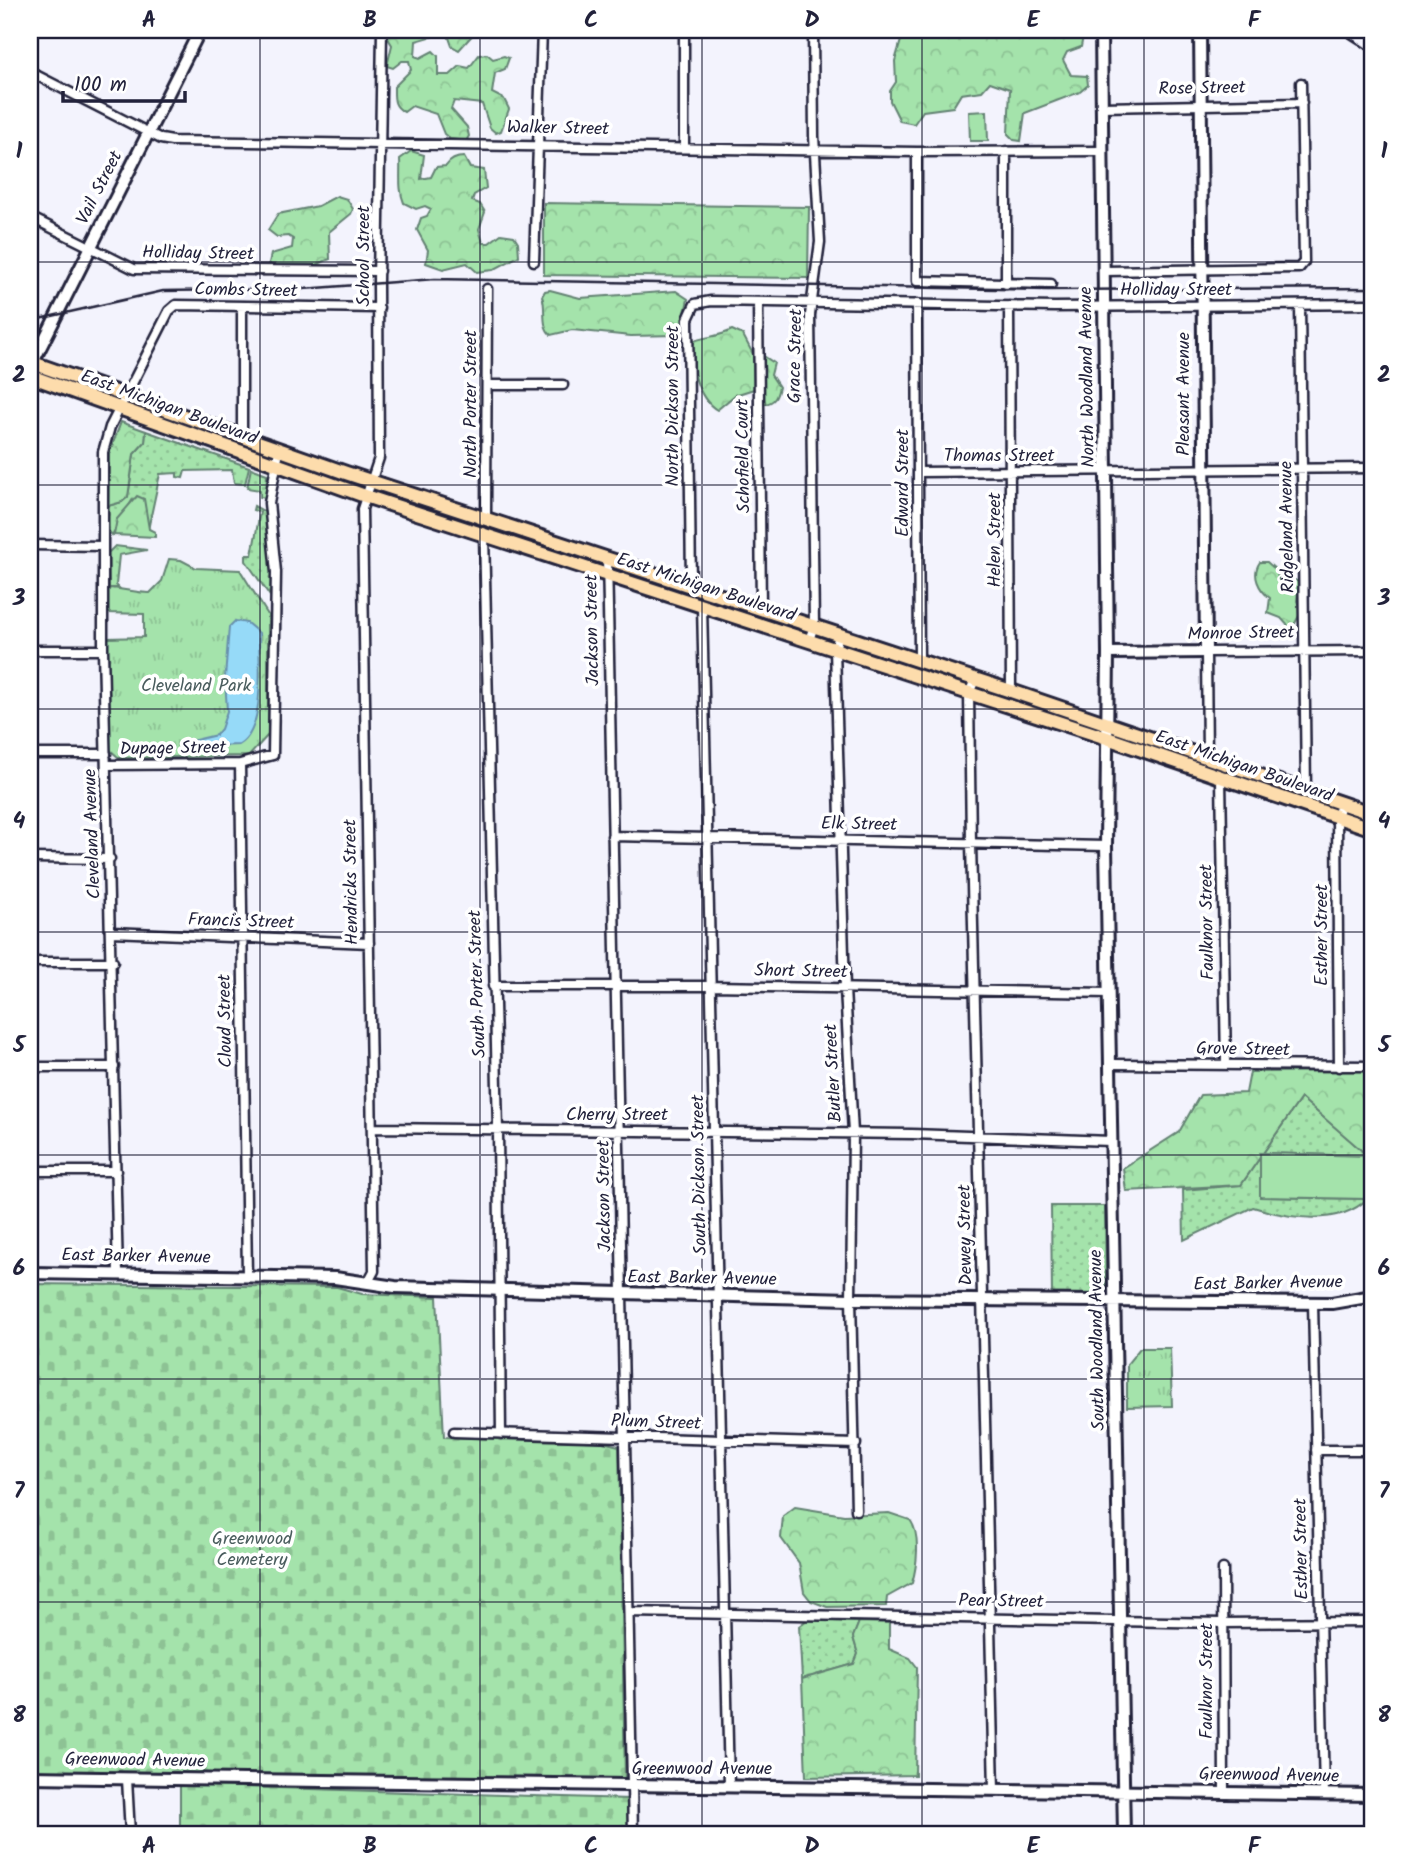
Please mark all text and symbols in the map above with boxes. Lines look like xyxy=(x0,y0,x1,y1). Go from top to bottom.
text: A xyxy=(142,3,156,39)
text: B xyxy=(363,3,377,39)
text: C xyxy=(584,3,598,39)
text: D xyxy=(804,3,820,39)
text: E xyxy=(1027,3,1041,39)
text: F xyxy=(1248,3,1262,39)
scale bar xyxy=(63,60,186,104)
text: 100 m xyxy=(74,69,127,102)
street label: Rose Street xyxy=(1158,74,1247,104)
street label: Walker Street xyxy=(507,114,610,144)
text: 1 xyxy=(16,134,23,170)
text: 1 xyxy=(1381,134,1388,170)
street label: Vail Street xyxy=(69,145,131,230)
street label: School Street xyxy=(350,205,379,306)
street label: Holliday Street xyxy=(142,239,255,269)
street label: Combs Street xyxy=(194,276,299,306)
street label: Holliday Street xyxy=(1120,276,1233,305)
street label: North Woodland Avenue xyxy=(1072,286,1104,468)
street label: Grace Street xyxy=(781,308,811,403)
street label: North Dickson Street xyxy=(659,325,688,486)
street label: North Porter Street xyxy=(457,329,486,478)
street label: Pleasant Avenue xyxy=(1170,332,1199,456)
text: 2 xyxy=(12,358,26,394)
text: 2 xyxy=(1377,358,1391,394)
street label: East Michigan Boulevard xyxy=(76,362,263,454)
street label: Schofield Court xyxy=(728,398,759,513)
street label: Edward Street xyxy=(889,428,918,537)
street label: Thomas Street xyxy=(944,442,1055,471)
street label: Ridgeland Avenue xyxy=(1272,461,1304,593)
street label: Helen Street xyxy=(981,491,1010,588)
street label: East Michigan Boulevard xyxy=(613,545,800,631)
street label: Jackson Street xyxy=(578,573,608,686)
text: 3 xyxy=(12,581,26,617)
text: 3 xyxy=(1377,581,1391,617)
street label: Monroe Street xyxy=(1187,619,1296,649)
park label: Cleveland Park xyxy=(141,672,252,701)
street label: East Michigan Boulevard xyxy=(1151,723,1338,811)
street label: Dupage Street xyxy=(119,734,228,764)
street label: Cleveland Avenue xyxy=(76,768,110,900)
text: 4 xyxy=(13,804,26,840)
text: 4 xyxy=(1378,804,1391,840)
street label: Elk Street xyxy=(821,810,898,840)
street label: Hendricks Street xyxy=(336,818,368,945)
street label: Faulknor Street xyxy=(1192,863,1224,980)
street label: Esther Street xyxy=(1308,883,1337,986)
street label: Francis Street xyxy=(187,906,296,938)
street label: South Porter Street xyxy=(461,909,495,1058)
street label: Short Street xyxy=(754,957,849,987)
street label: Cloud Street xyxy=(211,973,241,1068)
street label: Butler Street xyxy=(817,1022,851,1123)
text: 5 xyxy=(12,1028,27,1064)
text: 5 xyxy=(1377,1028,1392,1064)
street label: Grove Street xyxy=(1196,1035,1291,1065)
street label: South Dickson Street xyxy=(684,1093,716,1256)
street label: Cherry Street xyxy=(566,1101,669,1130)
street label: Jackson Street xyxy=(590,1139,620,1252)
street label: Dewey Street xyxy=(951,1183,981,1286)
street label: East Barker Avenue xyxy=(61,1241,211,1273)
street label: South Woodland Avenue xyxy=(1082,1249,1114,1431)
text: 6 xyxy=(13,1251,25,1287)
text: 6 xyxy=(1378,1251,1390,1287)
street label: East Barker Avenue xyxy=(627,1263,777,1295)
street label: East Barker Avenue xyxy=(1193,1268,1343,1300)
street label: Plum Street xyxy=(610,1407,703,1439)
text: 7 xyxy=(14,1474,26,1510)
text: 7 xyxy=(1379,1474,1391,1510)
street label: Esther Street xyxy=(1287,1497,1317,1600)
park label: Greenwood Cemetery xyxy=(212,1525,293,1575)
street label: Pear Street xyxy=(958,1587,1045,1617)
street label: Faulknor Street xyxy=(1193,1622,1222,1739)
text: 8 xyxy=(12,1698,26,1734)
text: 8 xyxy=(1377,1698,1391,1734)
street label: Greenwood Avenue xyxy=(65,1745,205,1777)
street label: Greenwood Avenue xyxy=(632,1755,772,1784)
street label: Greenwood Avenue xyxy=(1199,1760,1339,1792)
text: A xyxy=(142,1829,156,1864)
text: B xyxy=(363,1829,377,1864)
text: C xyxy=(584,1829,598,1864)
text: D xyxy=(804,1829,820,1864)
text: E xyxy=(1027,1829,1041,1864)
text: F xyxy=(1248,1829,1262,1864)

